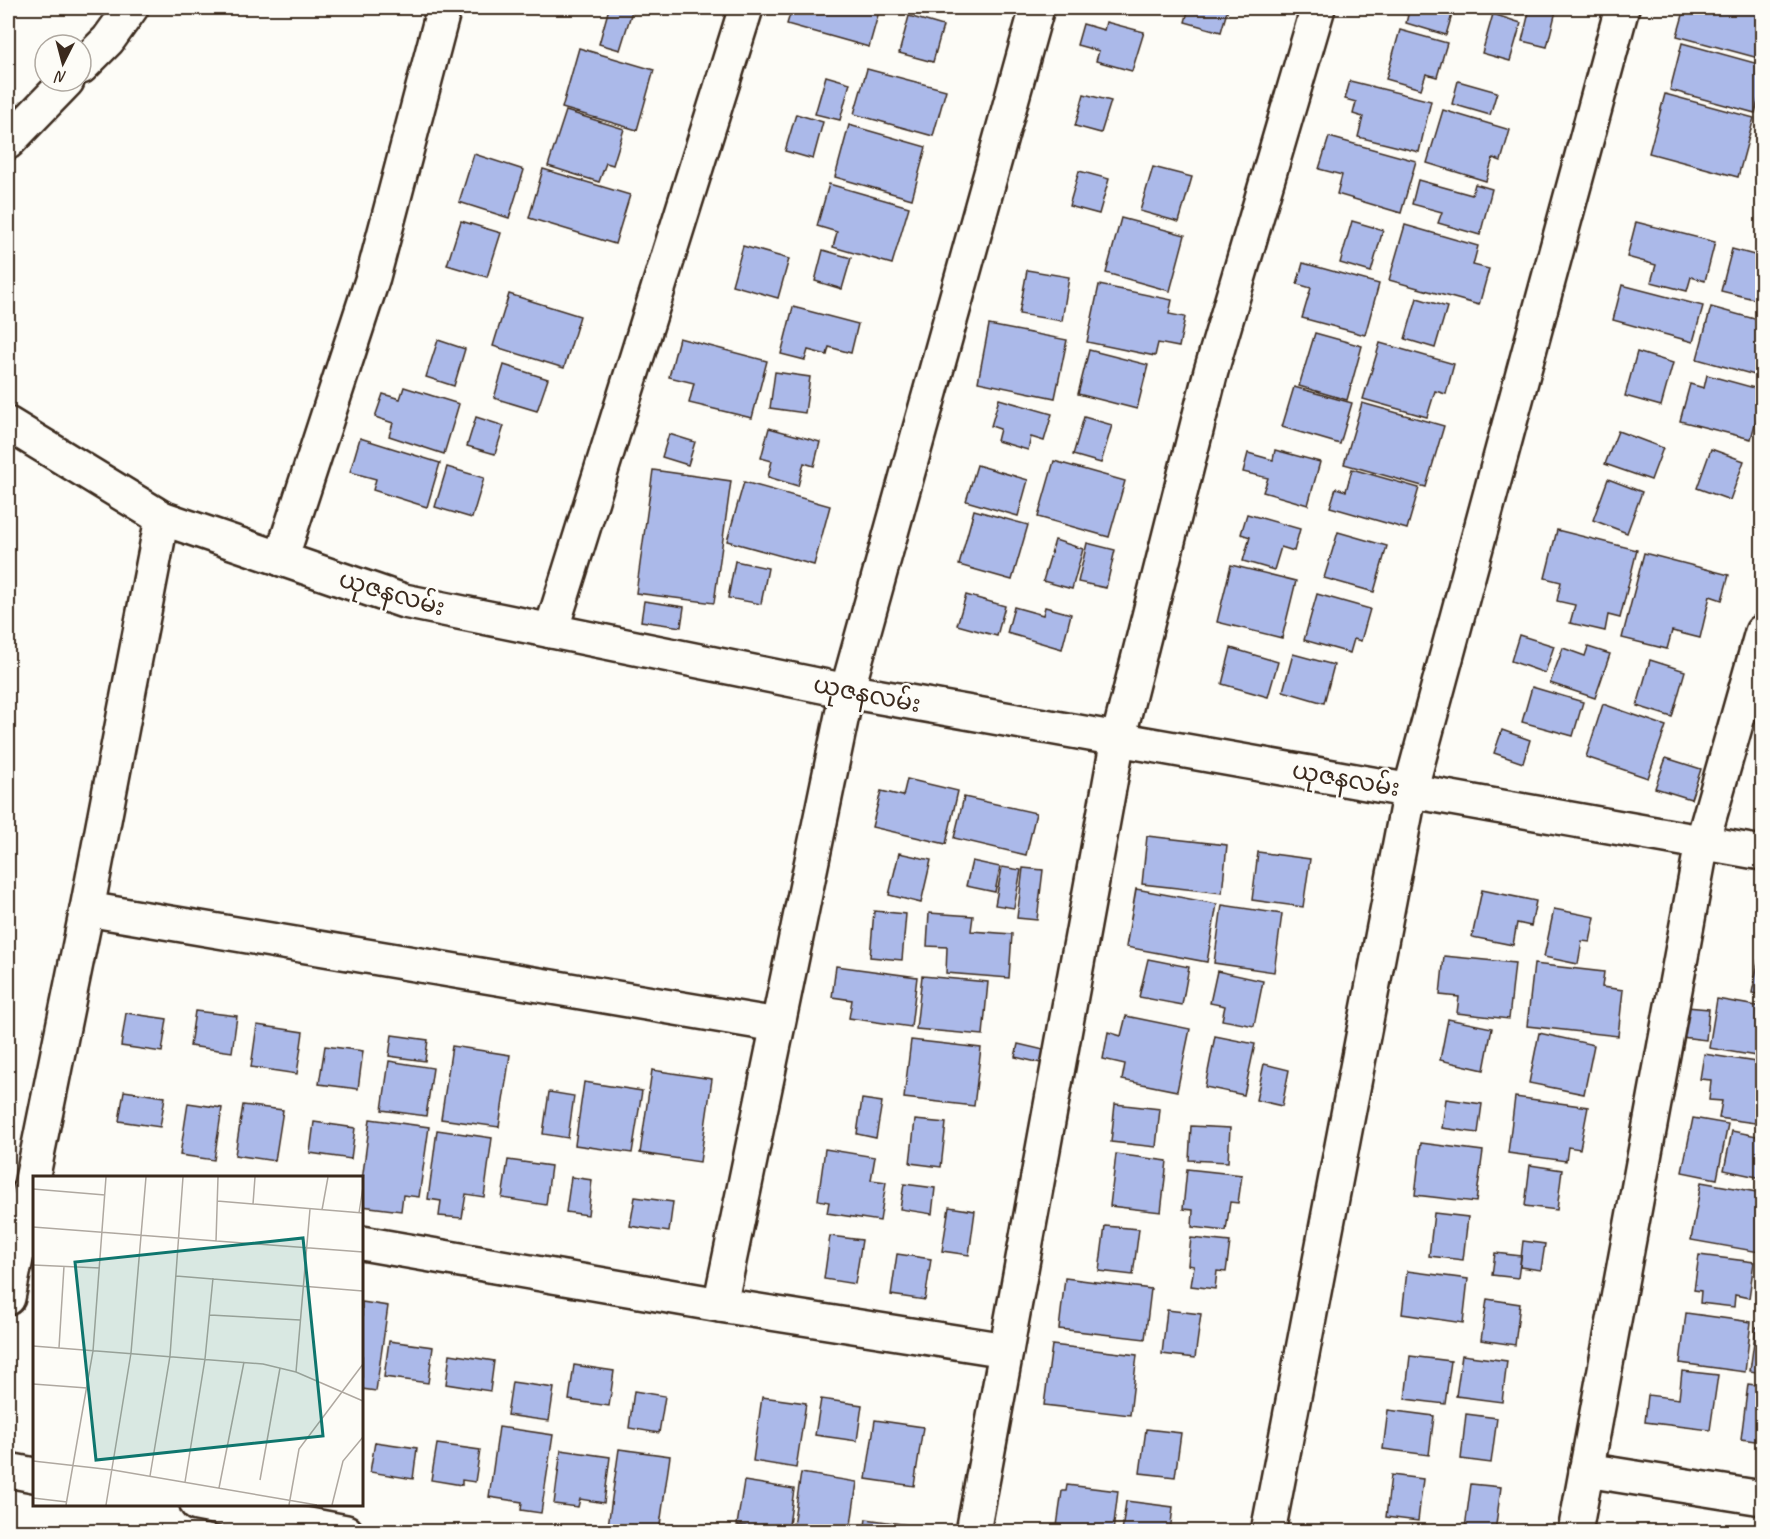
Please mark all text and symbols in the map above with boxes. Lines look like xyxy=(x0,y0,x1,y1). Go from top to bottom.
north arrow xyxy=(33,33,93,93)
text: N xyxy=(52,66,68,87)
street label: ယုဇနလမ်း xyxy=(335,563,449,626)
street label: ယုဇနလမ်း xyxy=(810,668,923,723)
street label: ယုဇနလမ်း xyxy=(1289,754,1402,807)
inset map xyxy=(33,1176,363,1506)

